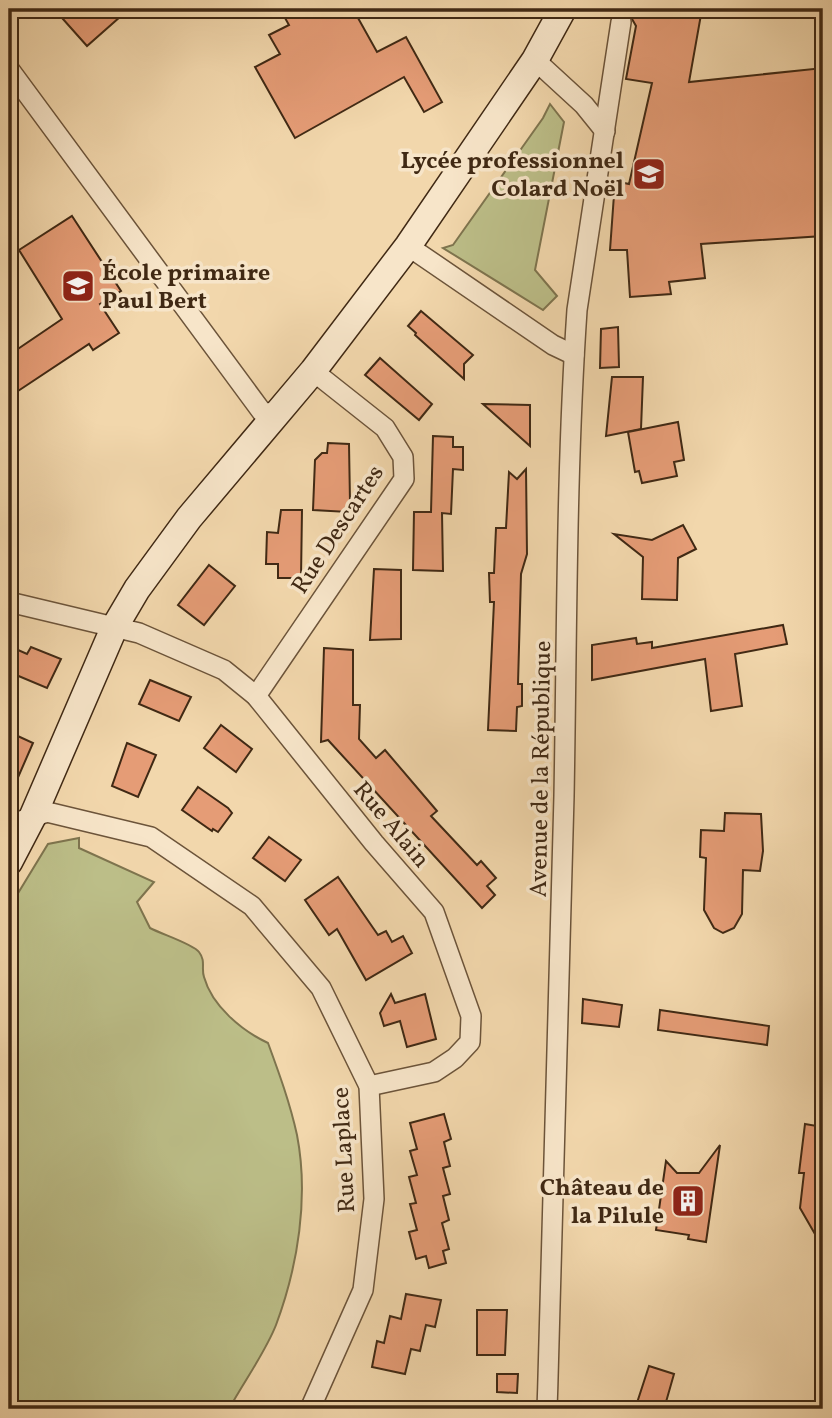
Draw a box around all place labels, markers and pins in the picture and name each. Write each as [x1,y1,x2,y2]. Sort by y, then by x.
place label: Lycée professionnel Colard Noël [400,145,624,207]
school or university icon: Lycée professionnel Colard Noël [630,155,668,193]
place label: École primaire Paul Bert [102,257,270,319]
school or university icon: École primaire Paul Bert [59,267,97,305]
place label: Château de la Pilule [540,1172,664,1234]
building icon: Château de la Pilule [669,1182,707,1220]

